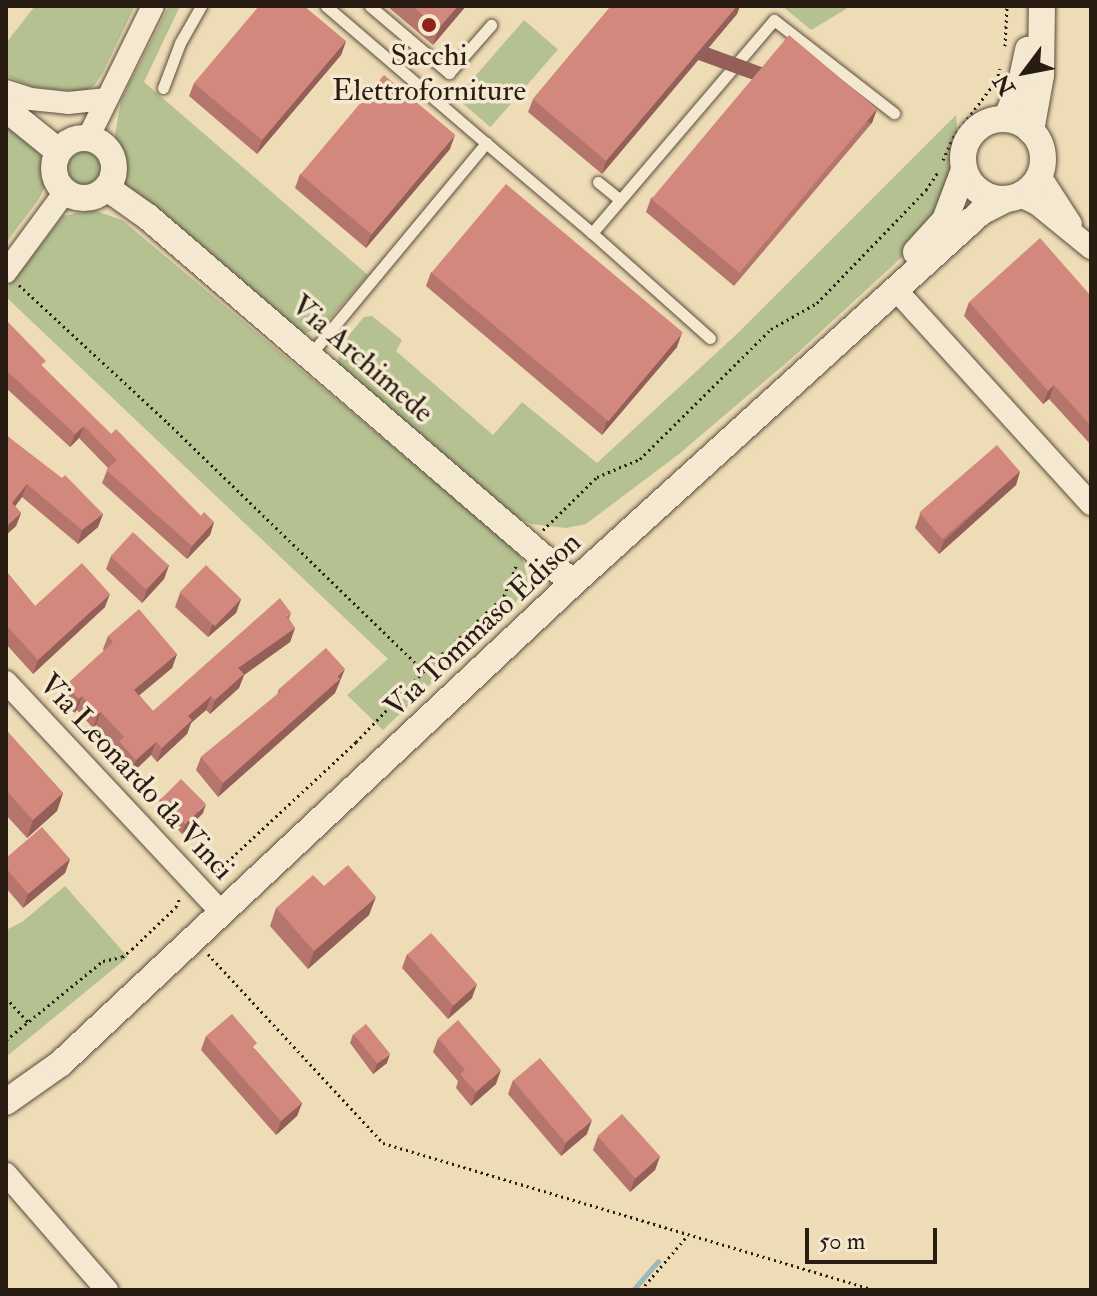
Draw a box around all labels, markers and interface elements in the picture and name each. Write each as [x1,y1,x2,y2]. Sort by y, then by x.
marker: Sacchi Elettroforniture [420,16,438,34]
north arrow [985,32,1065,112]
place label: Sacchi Elettroforniture [332,38,526,108]
text: N [988,69,1022,100]
street label: Via Archimede [284,287,440,431]
street label: Via Tommaso Edison [377,525,589,725]
street label: Via Leonardo da Vinci [31,666,241,888]
scale bar [809,1212,941,1262]
text: 50 m [819,1226,865,1257]

